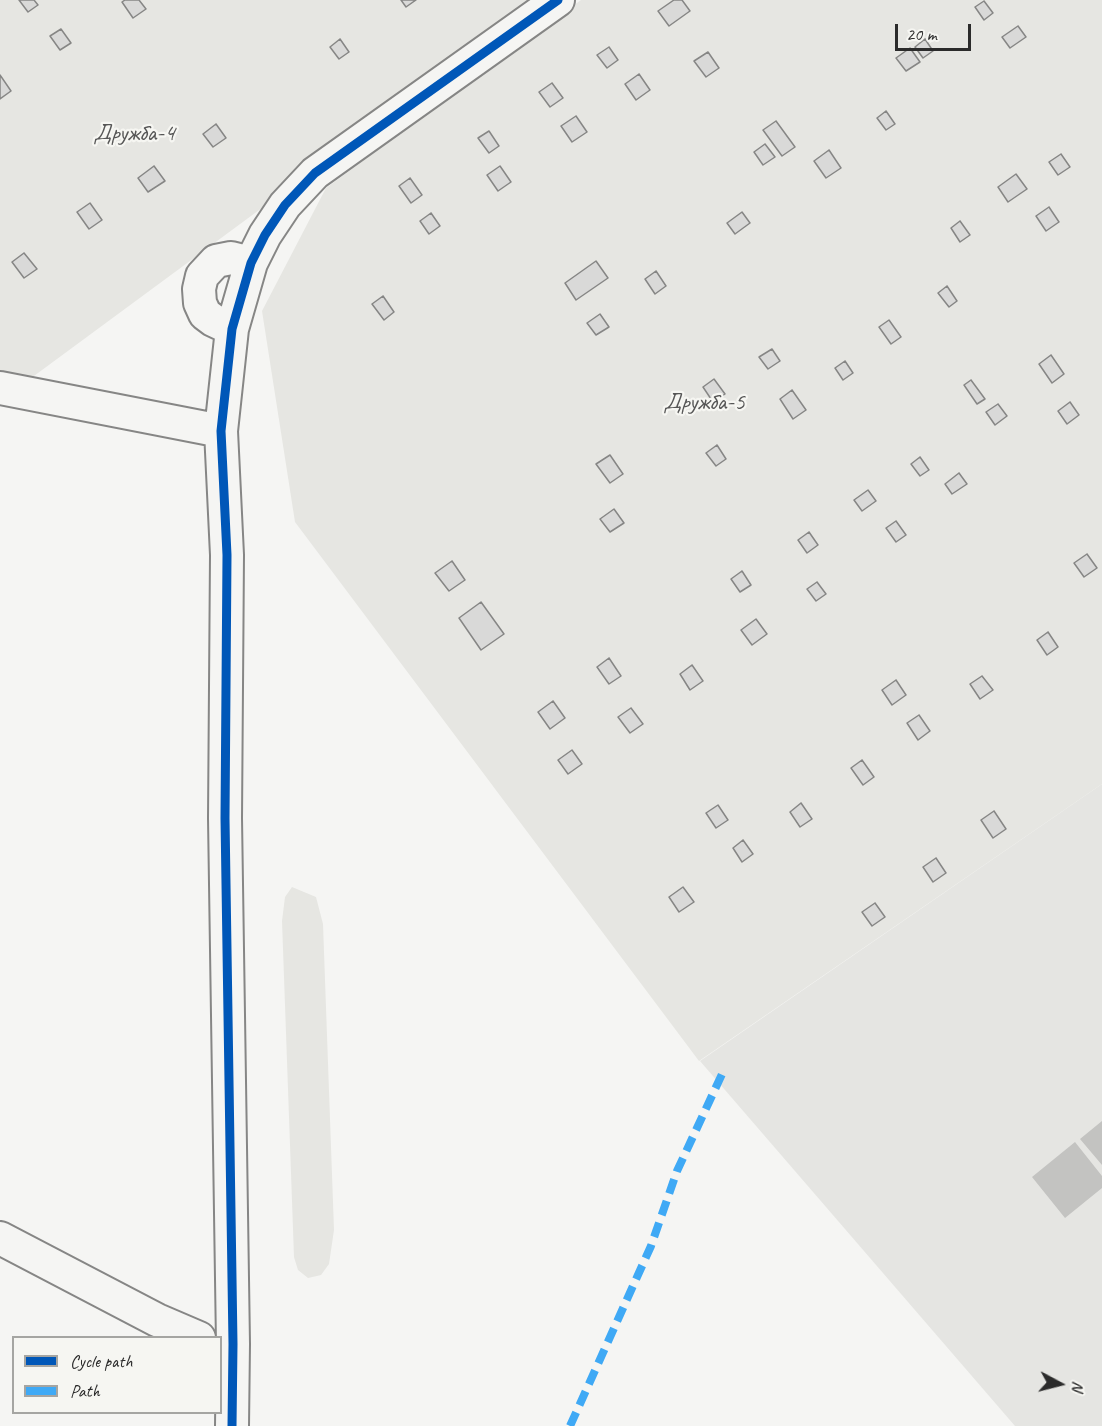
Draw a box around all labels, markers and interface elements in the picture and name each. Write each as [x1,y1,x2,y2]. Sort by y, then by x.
scale bar [898,12,974,50]
text: 20 m [906,23,937,45]
park label: Дружба-4 [93,120,175,148]
park label: Дружба-5 [663,389,745,417]
legend [12,1336,222,1414]
text: Cycle path [70,1350,132,1372]
north arrow [1030,1354,1090,1414]
text: Path [70,1380,100,1402]
text: N [1067,1380,1088,1392]

